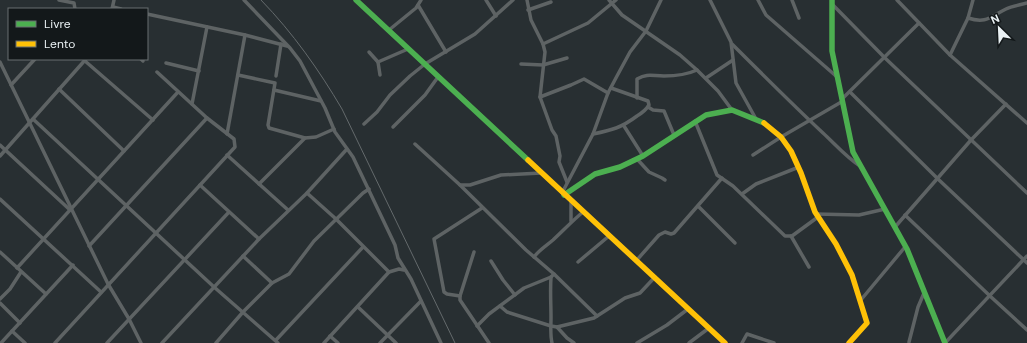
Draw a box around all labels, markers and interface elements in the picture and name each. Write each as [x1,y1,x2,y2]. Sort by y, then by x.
legend [8,8,148,60]
north arrow [979,8,1019,48]
text: N [988,11,1001,27]
text: Livre [44,16,71,32]
text: Lento [44,36,75,52]

